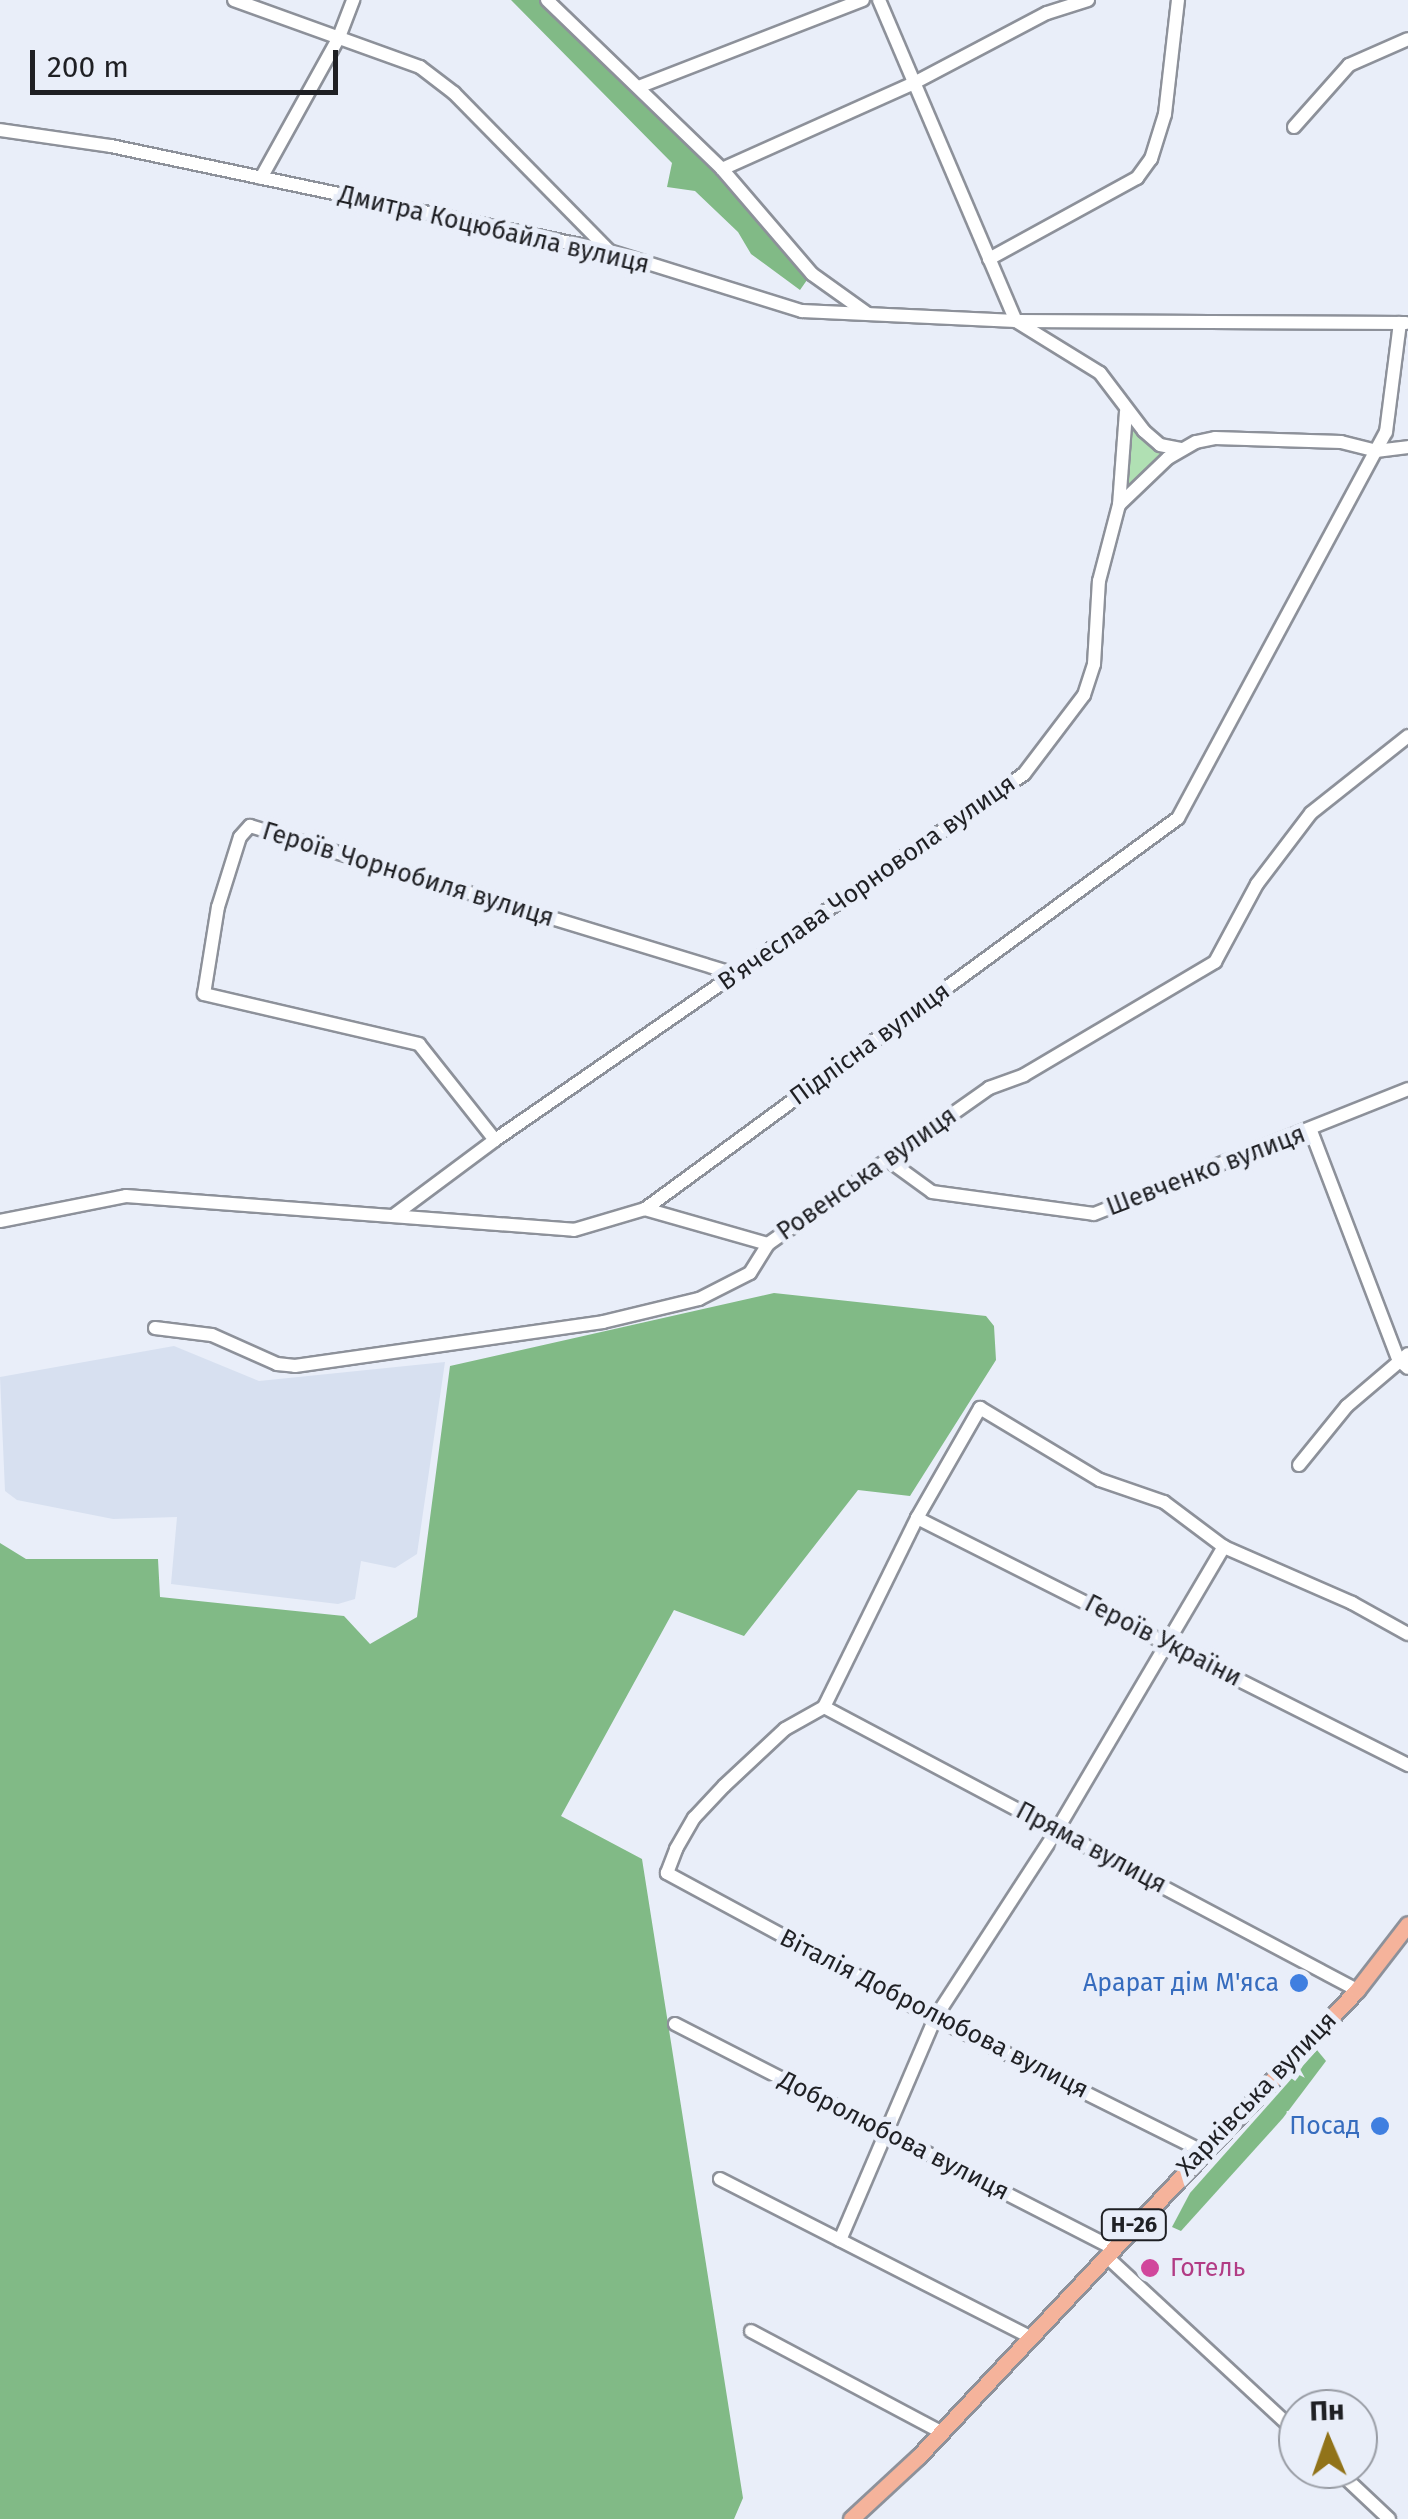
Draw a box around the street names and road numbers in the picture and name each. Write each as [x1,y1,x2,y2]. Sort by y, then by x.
street label: Дмитра Коцюбайла вулиця [336,180,652,280]
street label: В'ячеслава Чорновола вулиця [713,769,1021,997]
street label: Героїв Чорнобиля вулиця [259,816,557,934]
street label: Підлісна вулиця [784,976,956,1112]
street label: Ровенська вулиця [772,1101,962,1247]
street label: Шевченко вулиця [1102,1119,1310,1223]
street label: Героїв України [1080,1589,1246,1693]
street label: Пряма вулиця [1011,1796,1171,1900]
street label: Віталія Добролюбова вулиця [775,1923,1093,2105]
street label: Харківська вулиця [1171,2006,1343,2182]
street label: Добролюбова вулиця [774,2065,1014,2207]
road number: Н-26 [1099,2208,1169,2242]

